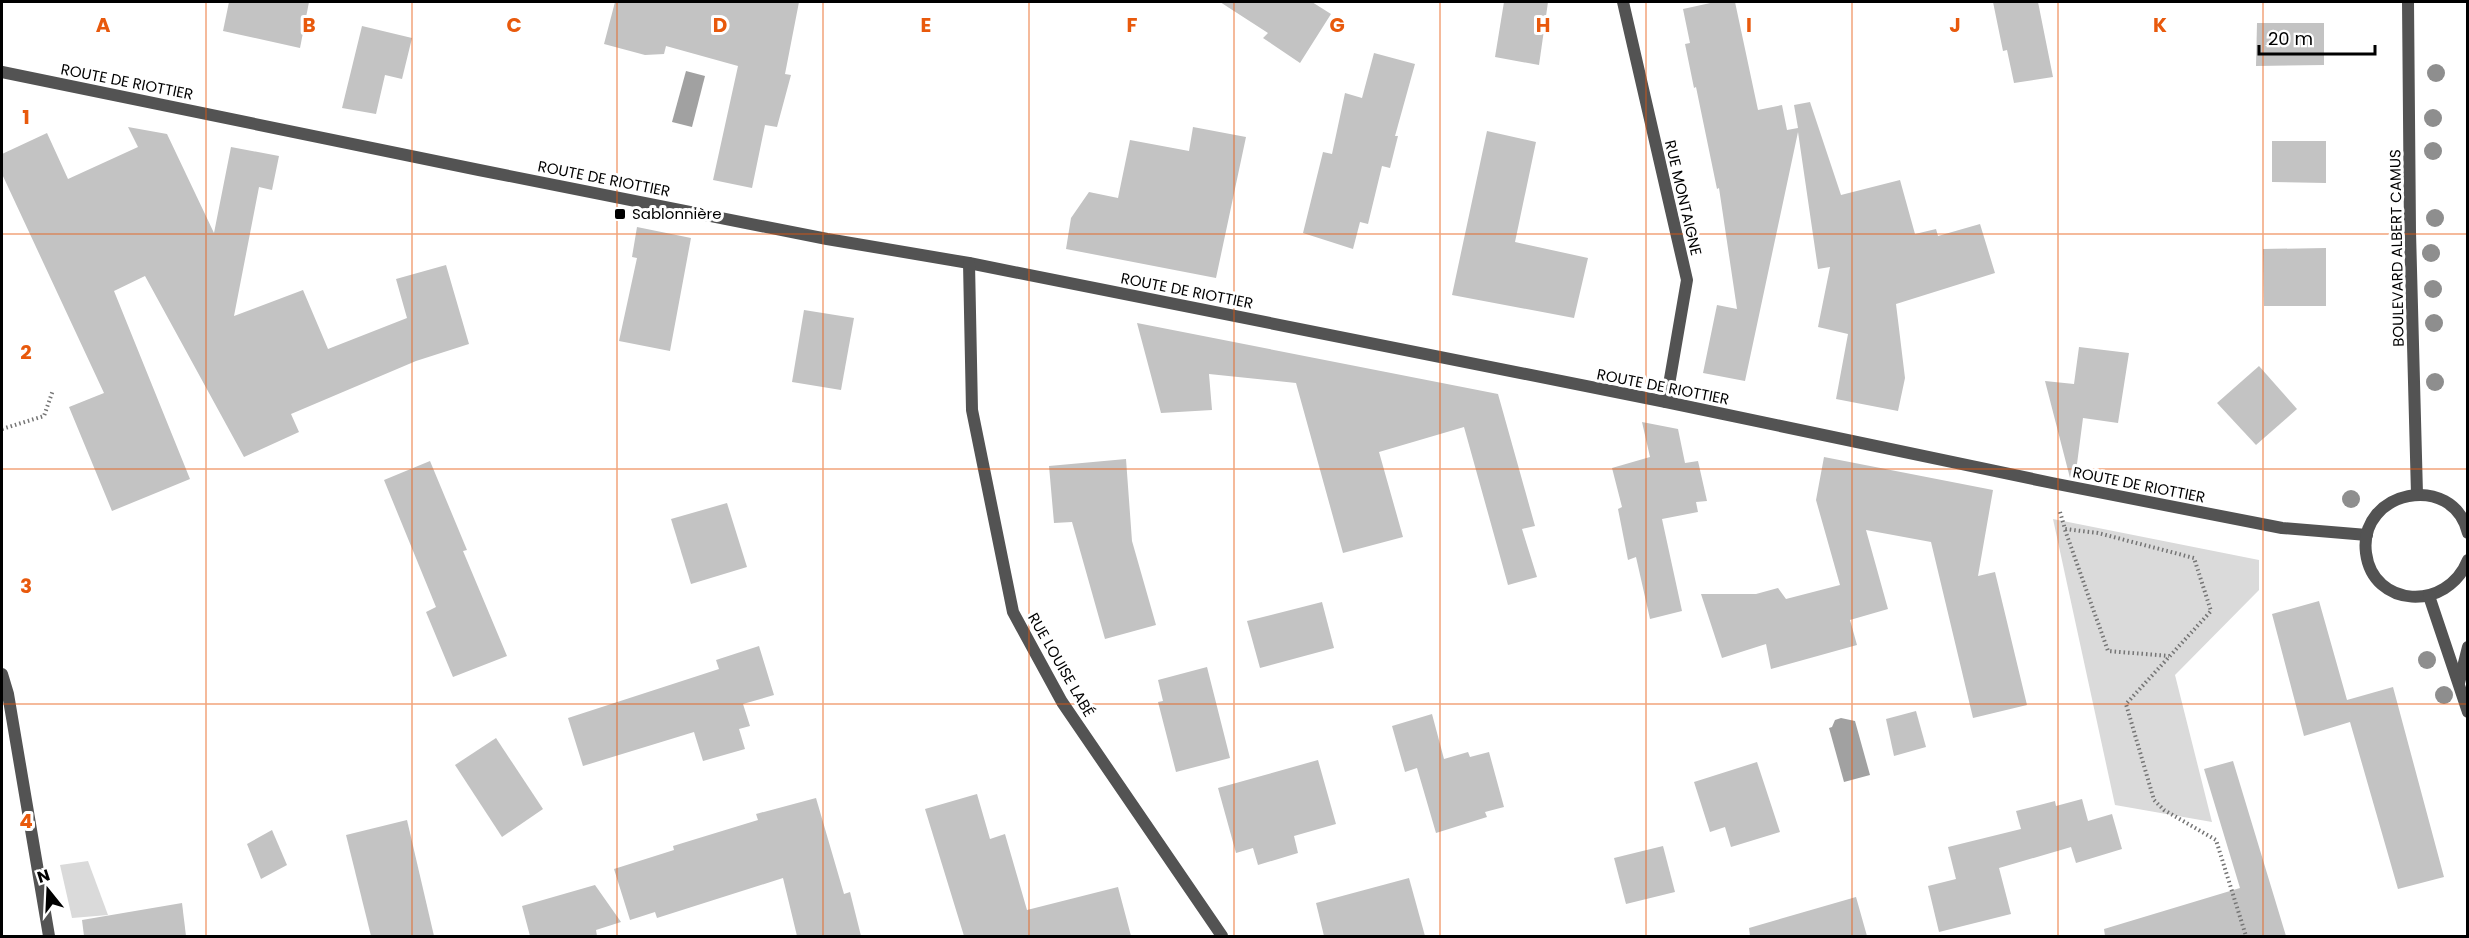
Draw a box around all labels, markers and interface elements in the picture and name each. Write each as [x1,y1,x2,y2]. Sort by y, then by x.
text: A [96,11,111,39]
text: B [302,11,316,39]
text: C [506,11,522,39]
text: D [713,11,727,39]
text: E [921,11,931,39]
text: F [1127,11,1138,39]
text: G [1329,11,1345,39]
text: H [1536,11,1550,39]
text: I [1746,11,1752,39]
text: J [1949,11,1961,39]
text: K [2153,11,2167,39]
scale bar [2259,18,2374,56]
text: 20 m [2268,26,2313,51]
street label: ROUTE DE RIOTTIER [59,58,195,105]
text: 1 [22,103,30,131]
street label: RUE MONTAIGNE [1660,138,1707,258]
street label: BOULEVARD ALBERT CAMUS [2384,149,2409,347]
street label: ROUTE DE RIOTTIER [536,155,672,202]
place label: Sablonnière [632,203,721,224]
marker: Sablonnière [613,207,627,221]
street label: ROUTE DE RIOTTIER [1119,267,1255,314]
text: 2 [20,338,32,366]
street label: ROUTE DE RIOTTIER [1595,363,1731,410]
street label: ROUTE DE RIOTTIER [2071,461,2207,508]
text: 3 [20,572,32,600]
street label: RUE LOUISE LABÉ [1023,609,1100,721]
text: 4 [19,807,33,835]
north arrow [18,860,78,920]
text: N [34,863,53,889]

